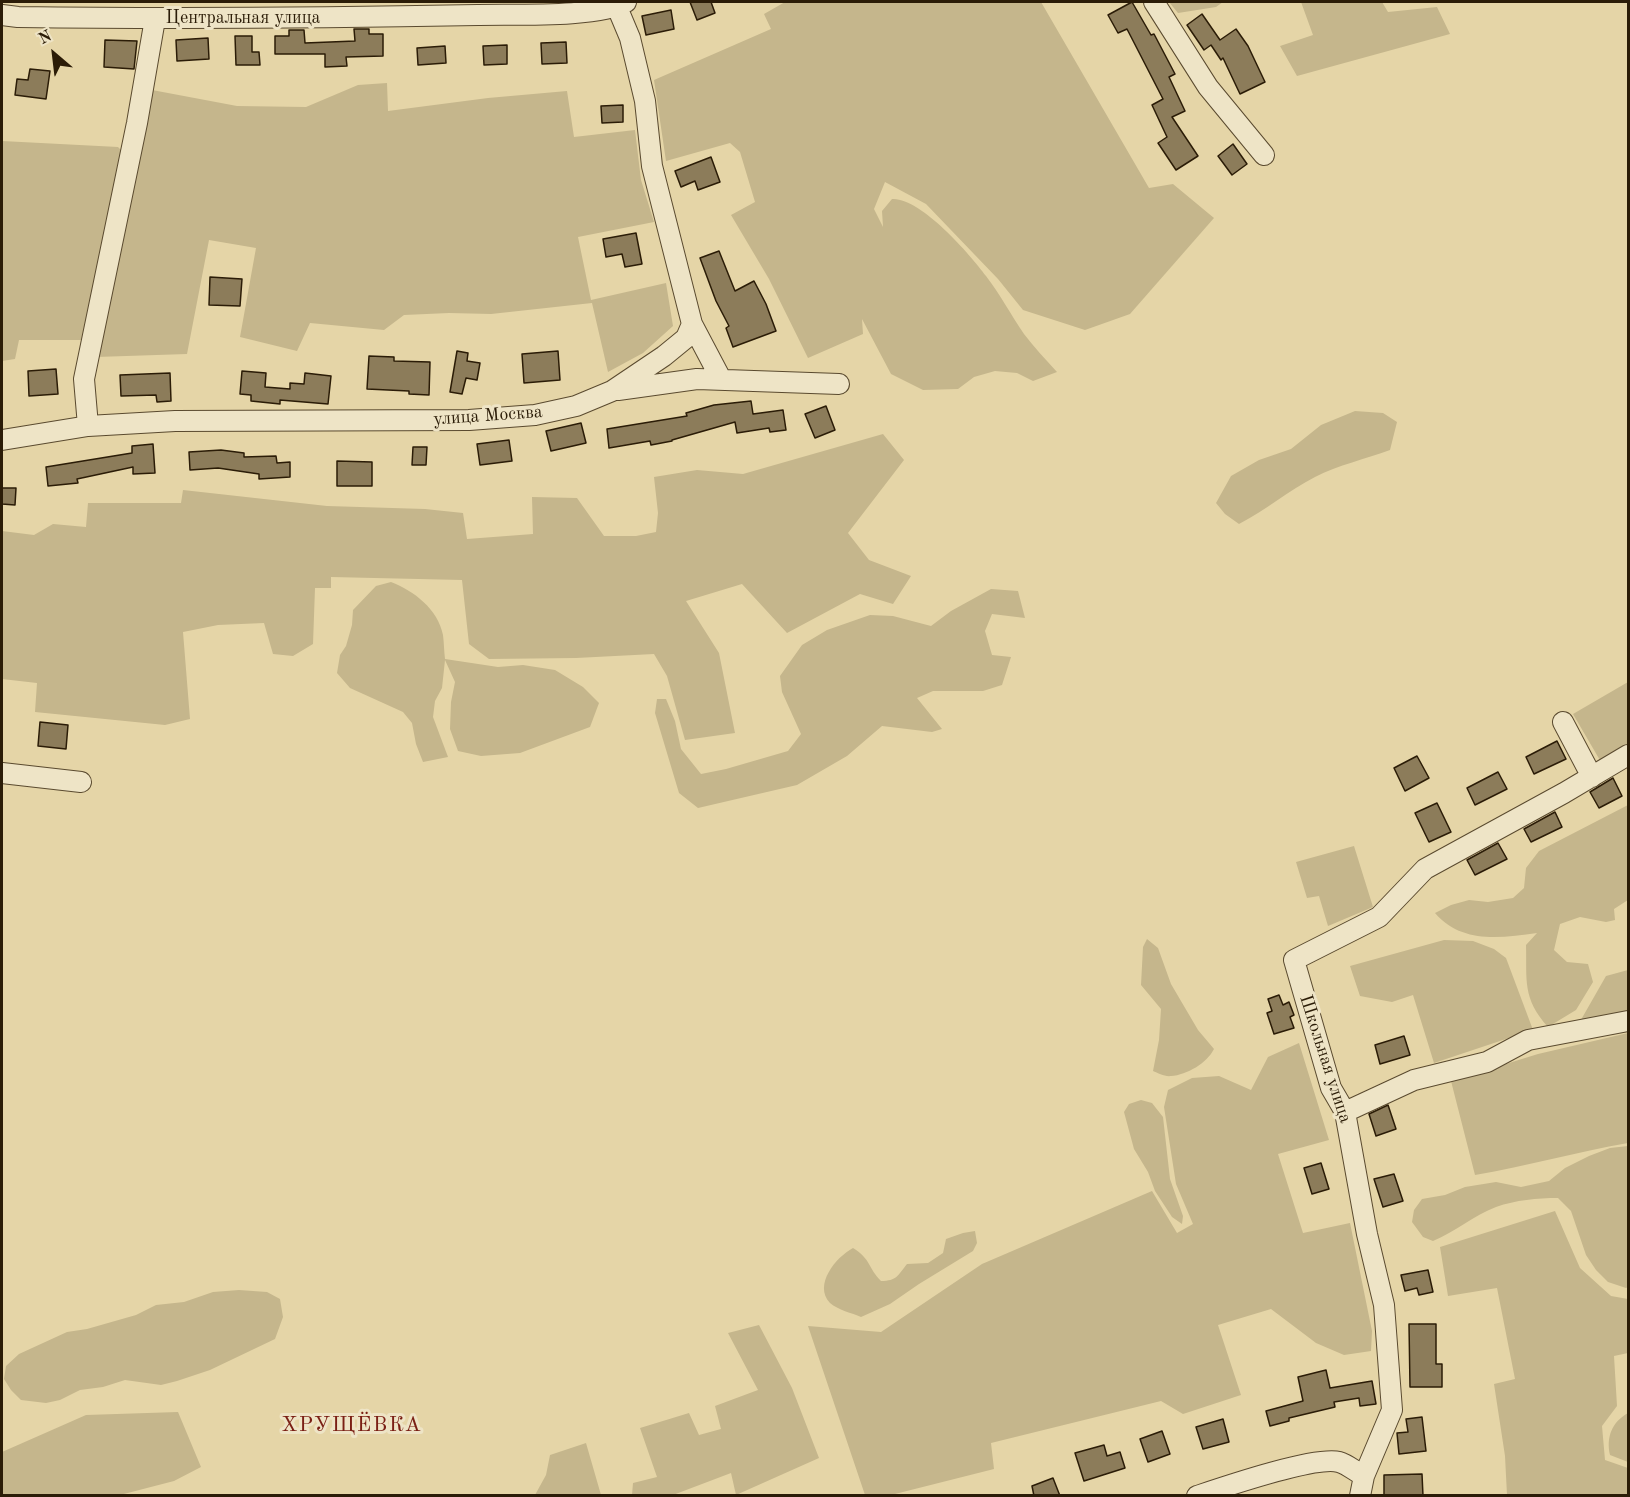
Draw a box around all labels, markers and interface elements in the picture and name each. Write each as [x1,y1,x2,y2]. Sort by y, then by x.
street label: Центральная улица [166,7,320,29]
north arrow [24,24,84,84]
text: N [36,28,55,48]
street label: улица Москва [433,401,543,431]
street label: Школьная улица [1294,992,1356,1126]
district label: ХРУЩЁВКА [282,1412,422,1438]

